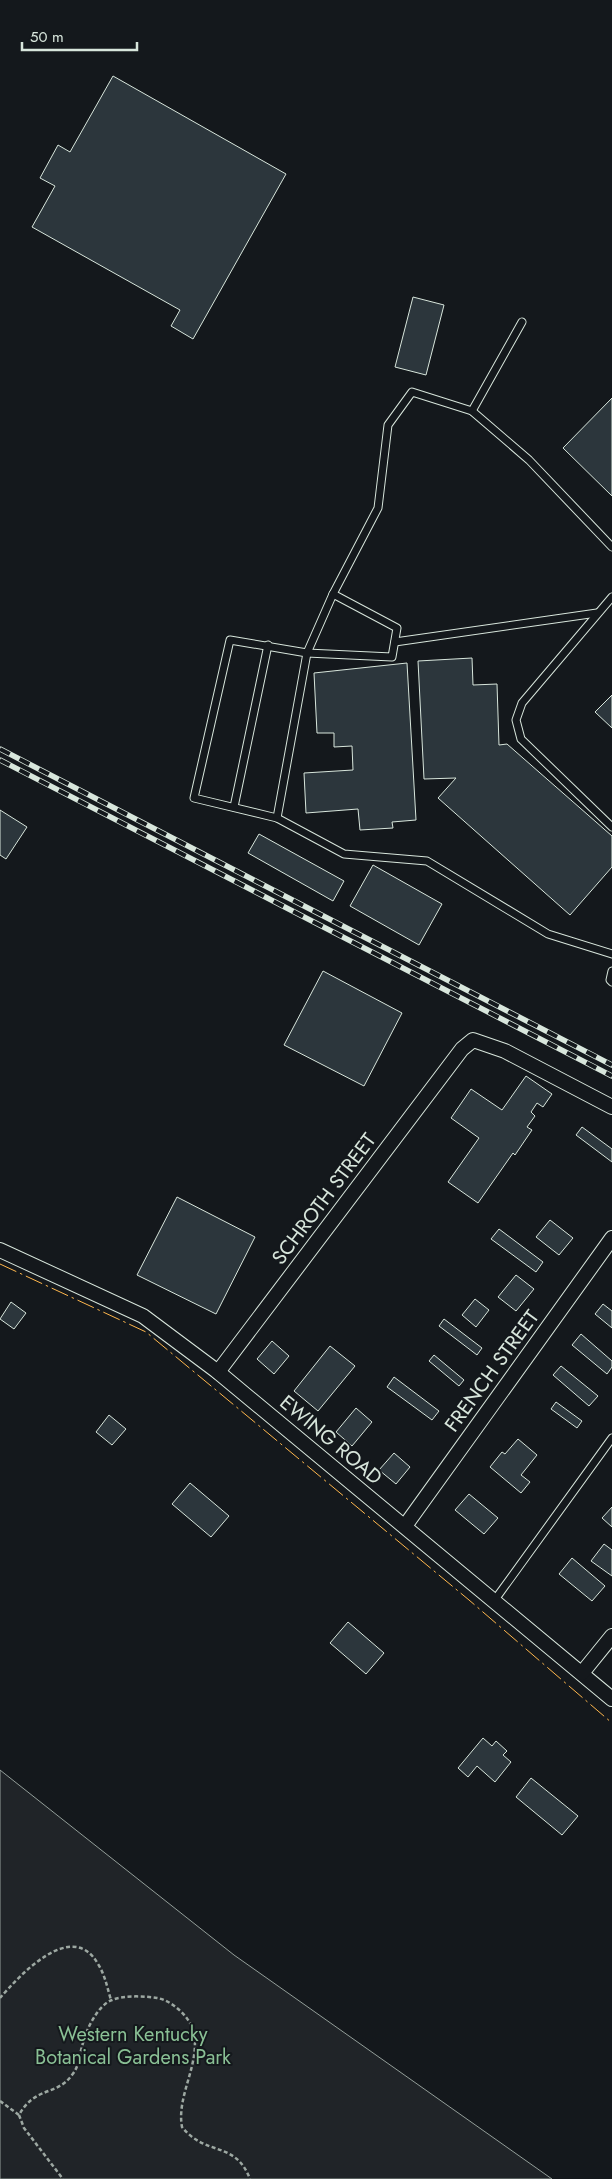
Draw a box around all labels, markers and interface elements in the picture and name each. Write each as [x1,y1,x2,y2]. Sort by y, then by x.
scale bar [22,20,138,52]
text: 50 m [30,26,64,48]
street label: SCHROTH STREET [265,1127,383,1271]
street label: FRENCH STREET [438,1303,547,1438]
street label: EWING ROAD [273,1388,389,1492]
park label: Western Kentucky Botanical Gardens Park [35,2020,231,2072]

